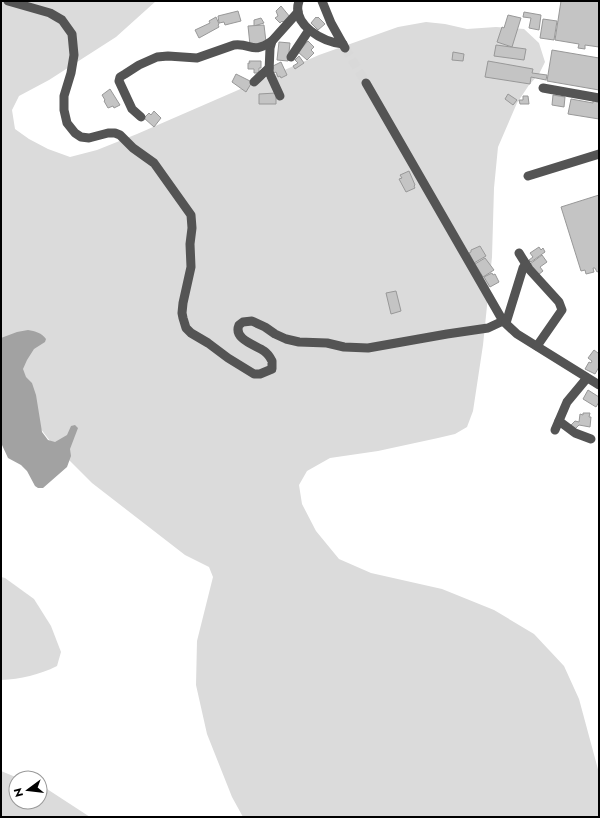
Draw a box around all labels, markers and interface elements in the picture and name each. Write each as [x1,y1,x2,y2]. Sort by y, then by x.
north arrow [8,770,48,810]
text: N [9,786,27,799]

